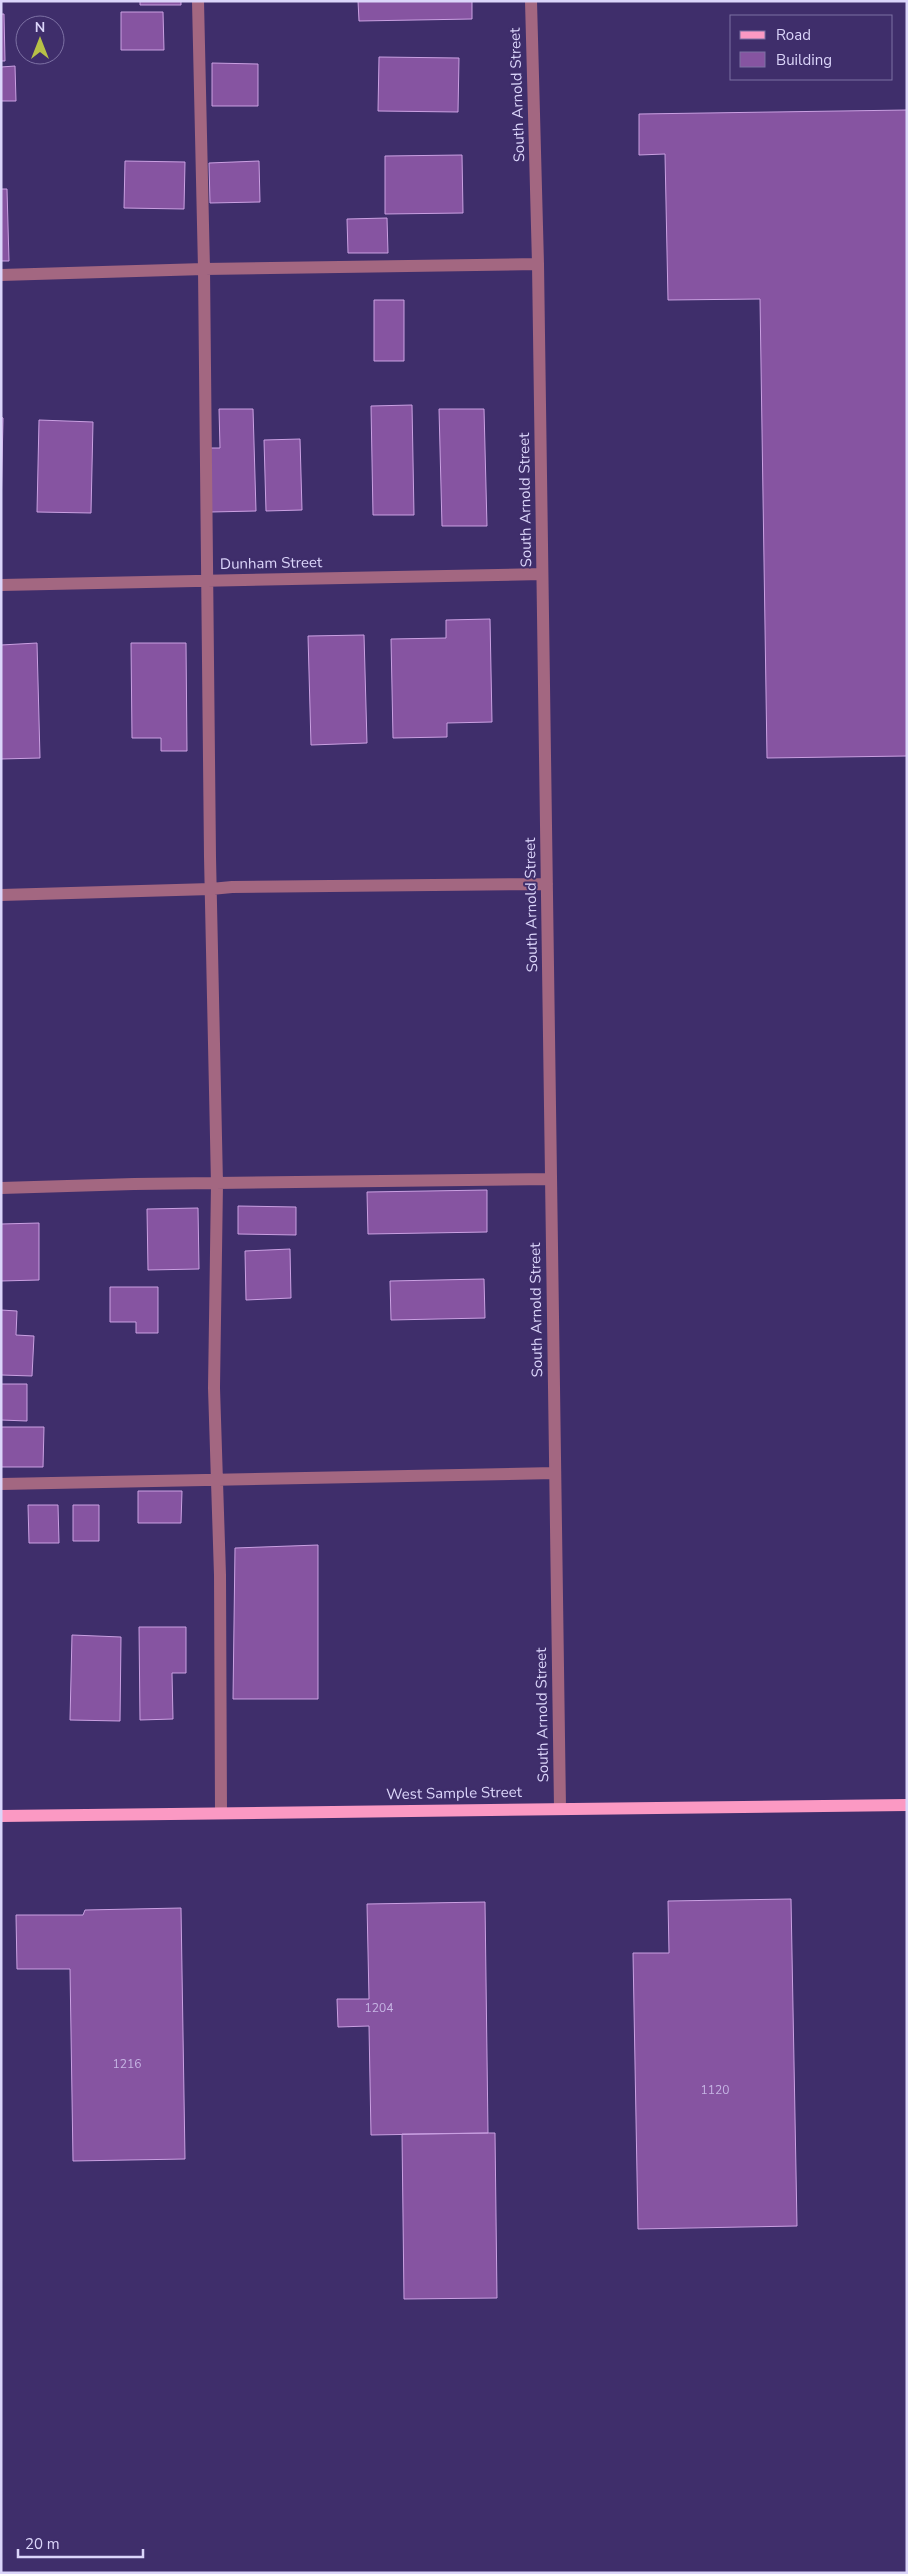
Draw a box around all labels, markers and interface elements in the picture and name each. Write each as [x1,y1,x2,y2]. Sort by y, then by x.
north arrow [15,15,65,65]
legend [730,15,893,80]
text: N [35,18,45,37]
text: Road [776,25,811,45]
street label: South Arnold Street [505,27,529,163]
text: Building [776,50,832,70]
street label: South Arnold Street [514,432,536,568]
street label: Dunham Street [220,552,323,574]
street label: South Arnold Street [520,837,542,973]
street label: South Arnold Street [525,1242,547,1378]
street label: South Arnold Street [531,1647,553,1783]
street label: West Sample Street [386,1782,523,1804]
house number: 1204 [365,2000,393,2016]
house number: 1216 [113,2056,141,2072]
house number: 1120 [701,2082,729,2098]
scale bar [18,2526,142,2558]
text: 20 m [25,2534,60,2554]

